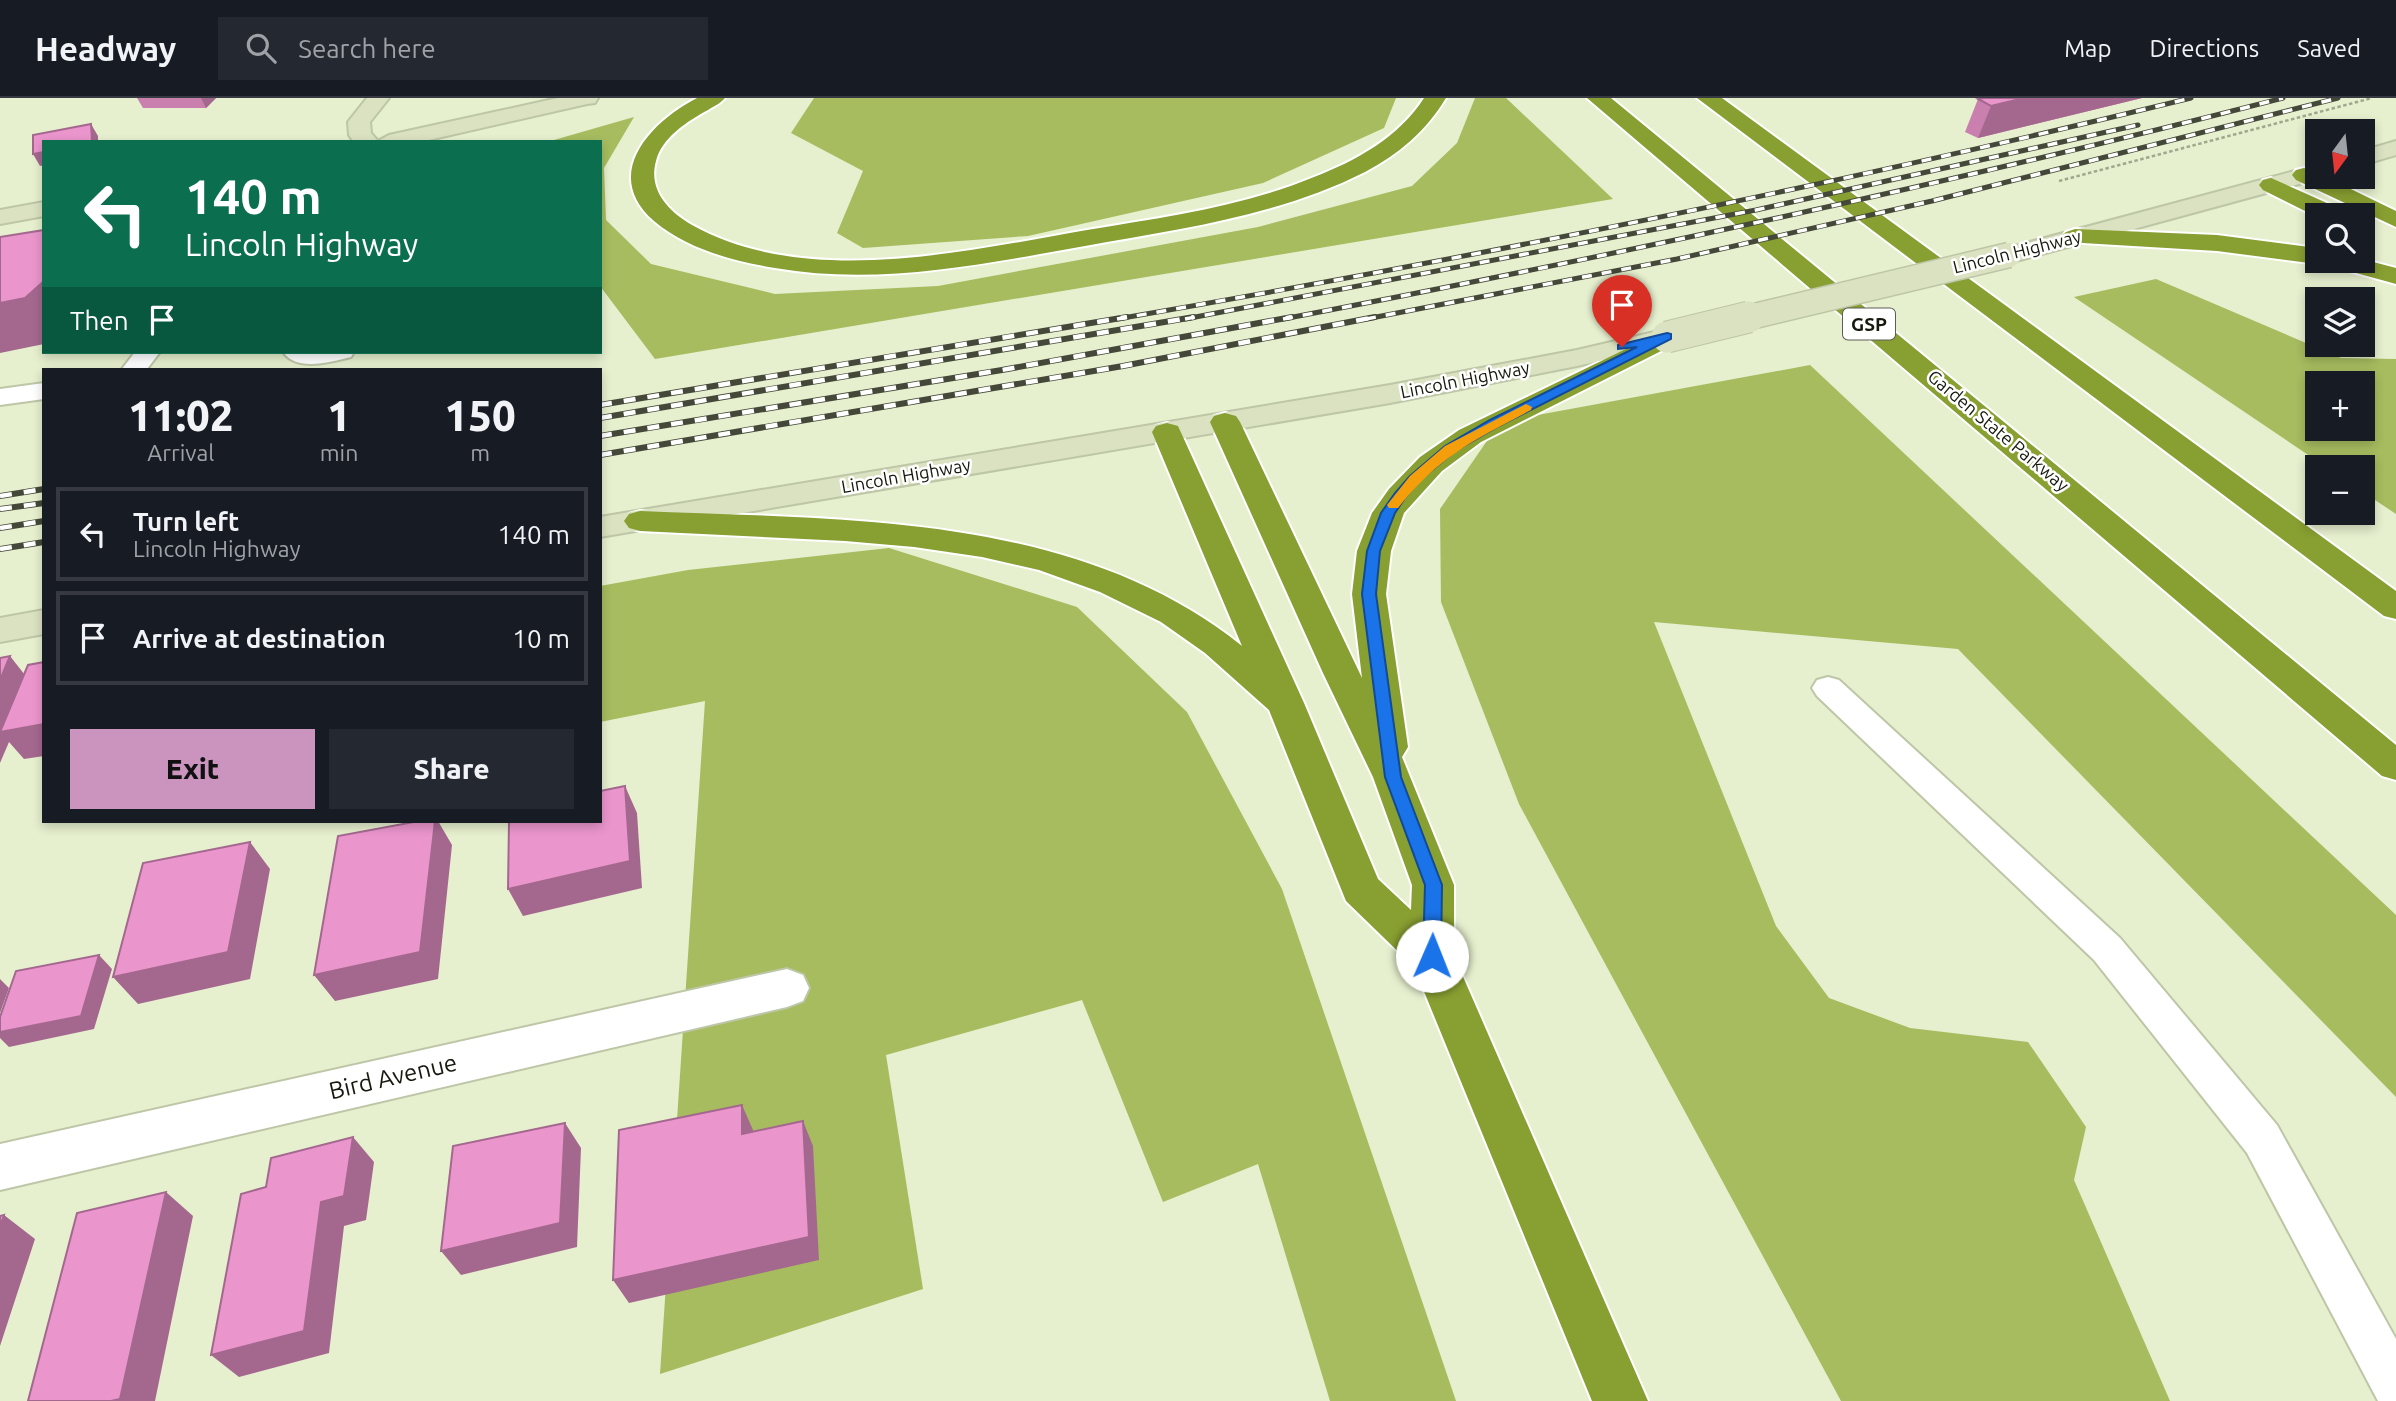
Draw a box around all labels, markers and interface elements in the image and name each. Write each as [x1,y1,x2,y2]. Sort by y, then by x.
search box [218,17,708,80]
icon: search [242,29,280,67]
text: Headway [35,30,176,67]
text: Search here [298,34,436,63]
text: Map [2064,35,2111,62]
text: Directions [2149,35,2259,62]
text: Saved [2297,35,2361,62]
north arrow [2305,119,2375,189]
map controls [2305,119,2375,525]
icon: left [70,168,161,259]
text: 140 m [185,168,322,223]
button: search [2305,203,2375,273]
street label: Lincoln Highway [1951,225,2083,277]
text: Lincoln Highway [185,226,418,262]
pin [1592,275,1652,347]
icon: arrive [1603,286,1641,324]
button: layers [2305,287,2375,357]
icon: arrive [143,301,181,339]
text: Then [70,306,129,335]
road number: GSP [1843,308,1895,340]
street label: Lincoln Highway [1399,357,1531,401]
street label: Garden State Parkway [1924,366,2073,495]
button: + [2305,371,2375,441]
text: 11:02 [128,392,233,439]
text: 1 [327,392,351,439]
text: 150 [445,392,516,439]
text: Arrival [147,440,214,465]
text: min [320,440,358,465]
text: m [470,440,490,465]
street label: Lincoln Highway [840,454,972,496]
button: − [2305,455,2375,525]
text: Turn left [133,507,239,536]
icon: left [74,515,112,553]
text: 140 m [498,520,570,549]
text: Lincoln Highway [133,536,301,561]
icon: arrive [74,619,112,657]
text: Arrive at destination [133,624,386,653]
text: 10 m [512,624,570,653]
button: Exit [70,729,315,809]
button: Share [329,729,574,809]
position arrow [1395,919,1469,993]
street label: Bird Avenue [326,1049,460,1104]

